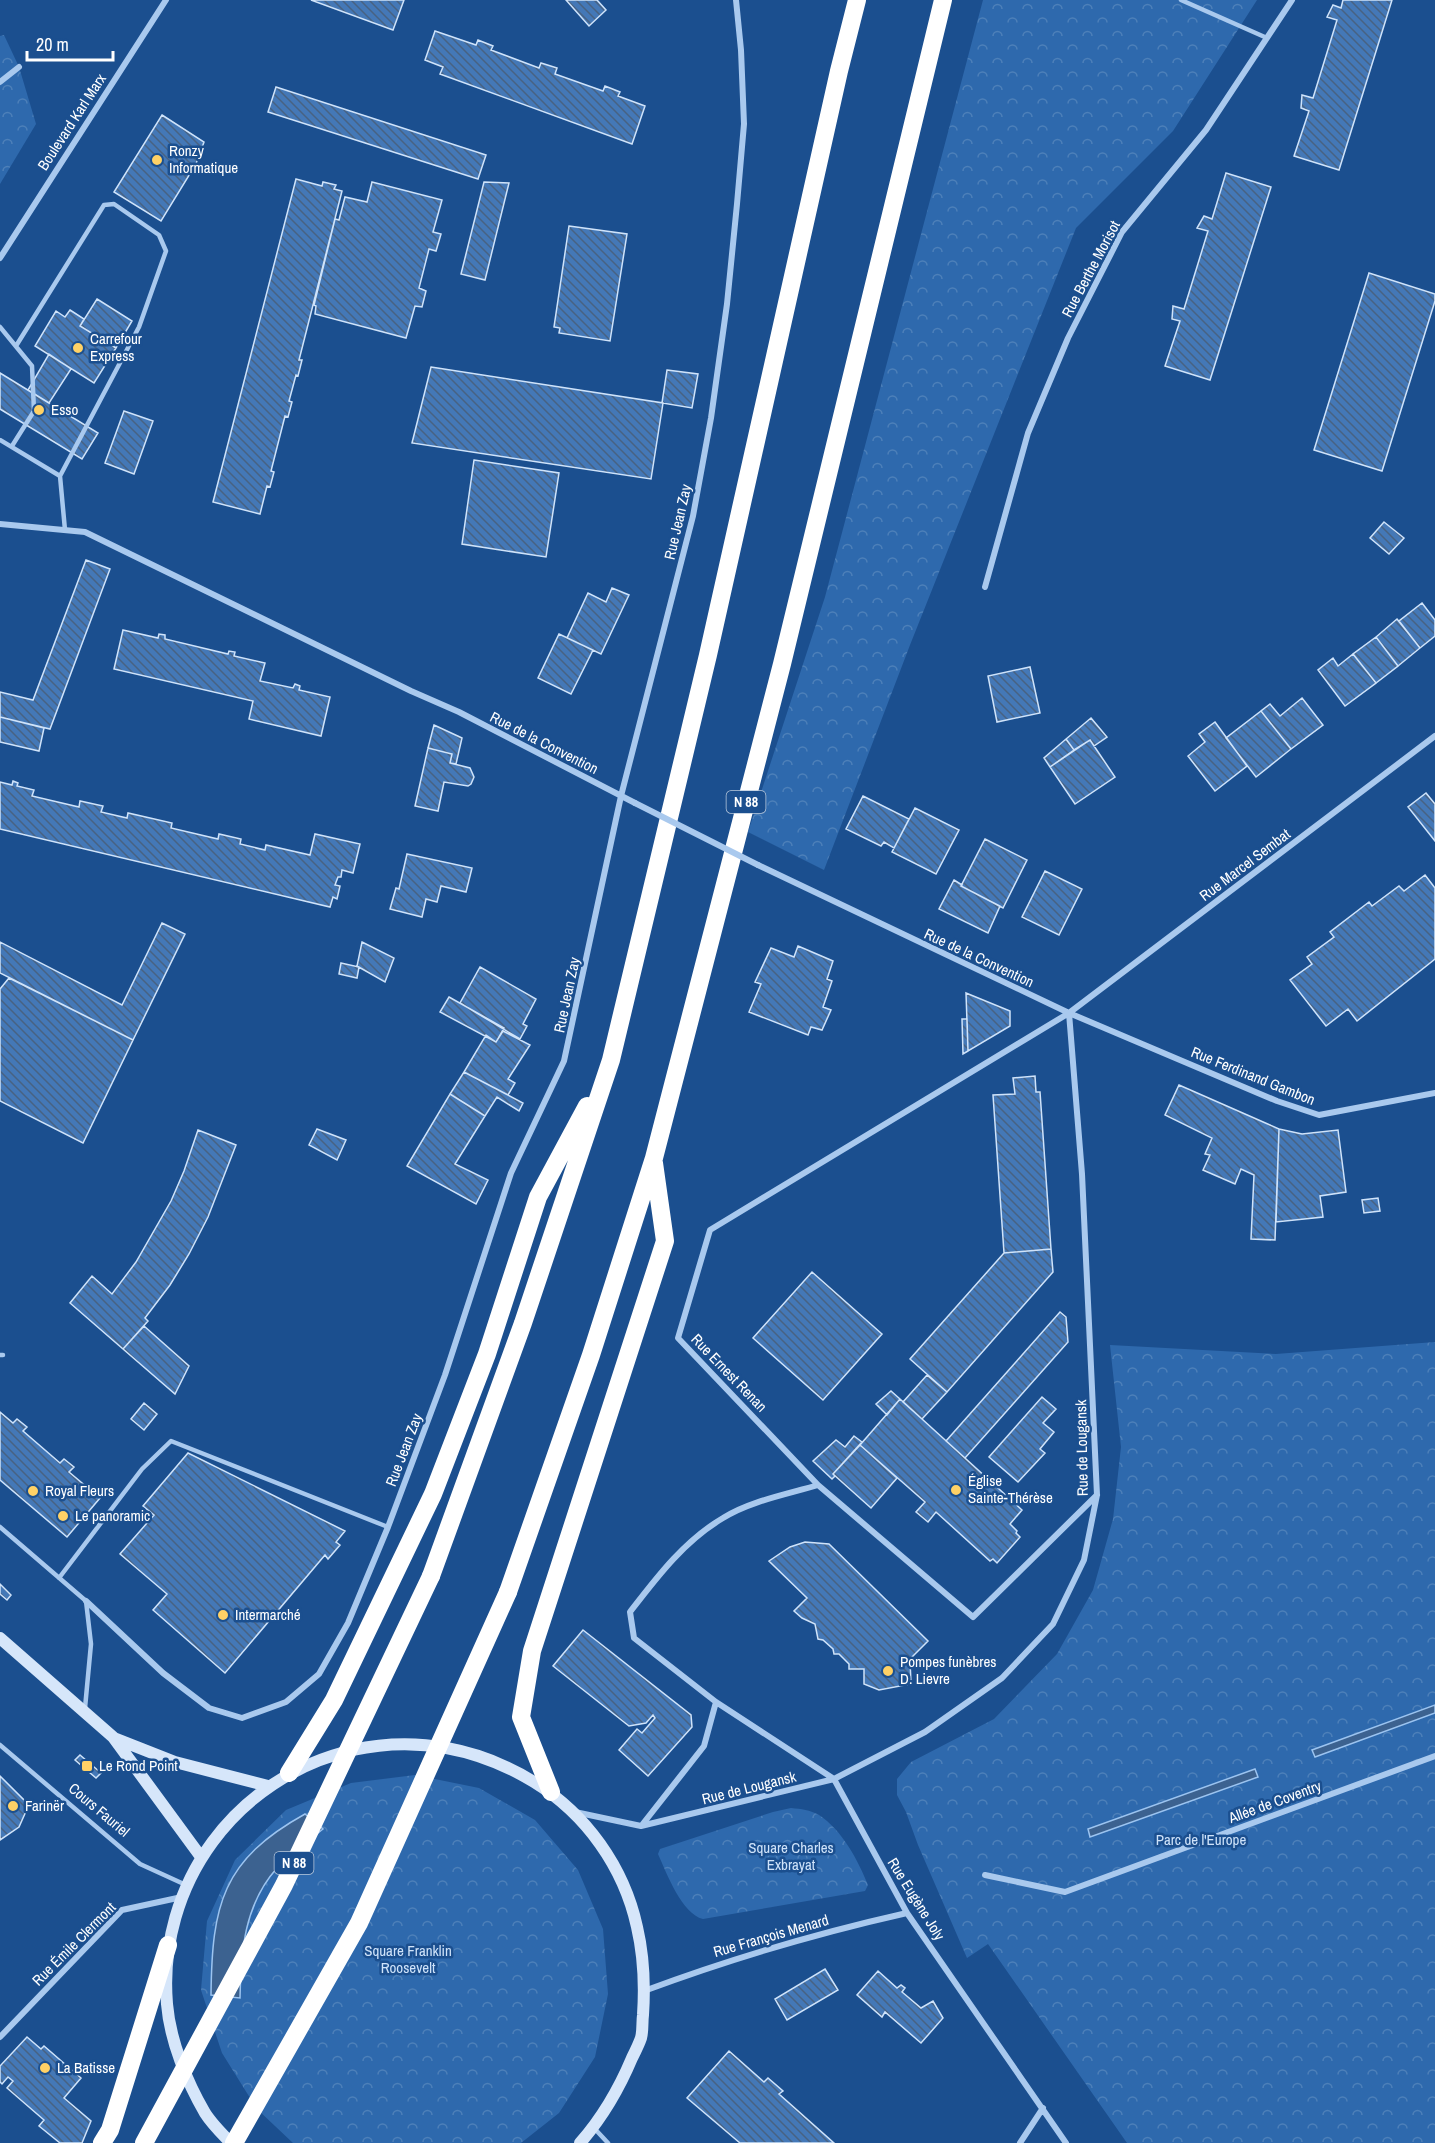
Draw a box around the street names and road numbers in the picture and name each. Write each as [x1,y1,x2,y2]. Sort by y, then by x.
street label: Boulevard Karl Marx [32,69,111,174]
street label: Rue Berthe Morisot [1056,216,1125,321]
street label: Rue Jean Zay [659,481,697,562]
street label: Rue de la Convention [486,706,602,779]
road number: N 88 [726,791,766,813]
street label: Rue Marcel Sembat [1195,823,1295,906]
street label: Rue de la Convention [921,923,1038,992]
street label: Rue Jean Zay [548,954,585,1035]
street label: Rue Ferdinand Gambon [1188,1041,1318,1110]
street label: Rue Ernest Renan [687,1329,772,1416]
street label: Rue de Lougansk [1070,1399,1093,1496]
street label: Rue Jean Zay [380,1410,427,1489]
street label: Rue de Lougansk [700,1765,799,1809]
street label: Allée de Coventry [1225,1775,1325,1828]
street label: Cours Fauriel [64,1778,134,1841]
road number: N 88 [274,1852,314,1874]
street label: Rue Eugène Joly [883,1853,951,1945]
street label: Rue Émile Clermont [27,1897,121,1990]
street label: Rue François Menard [711,1909,831,1962]

